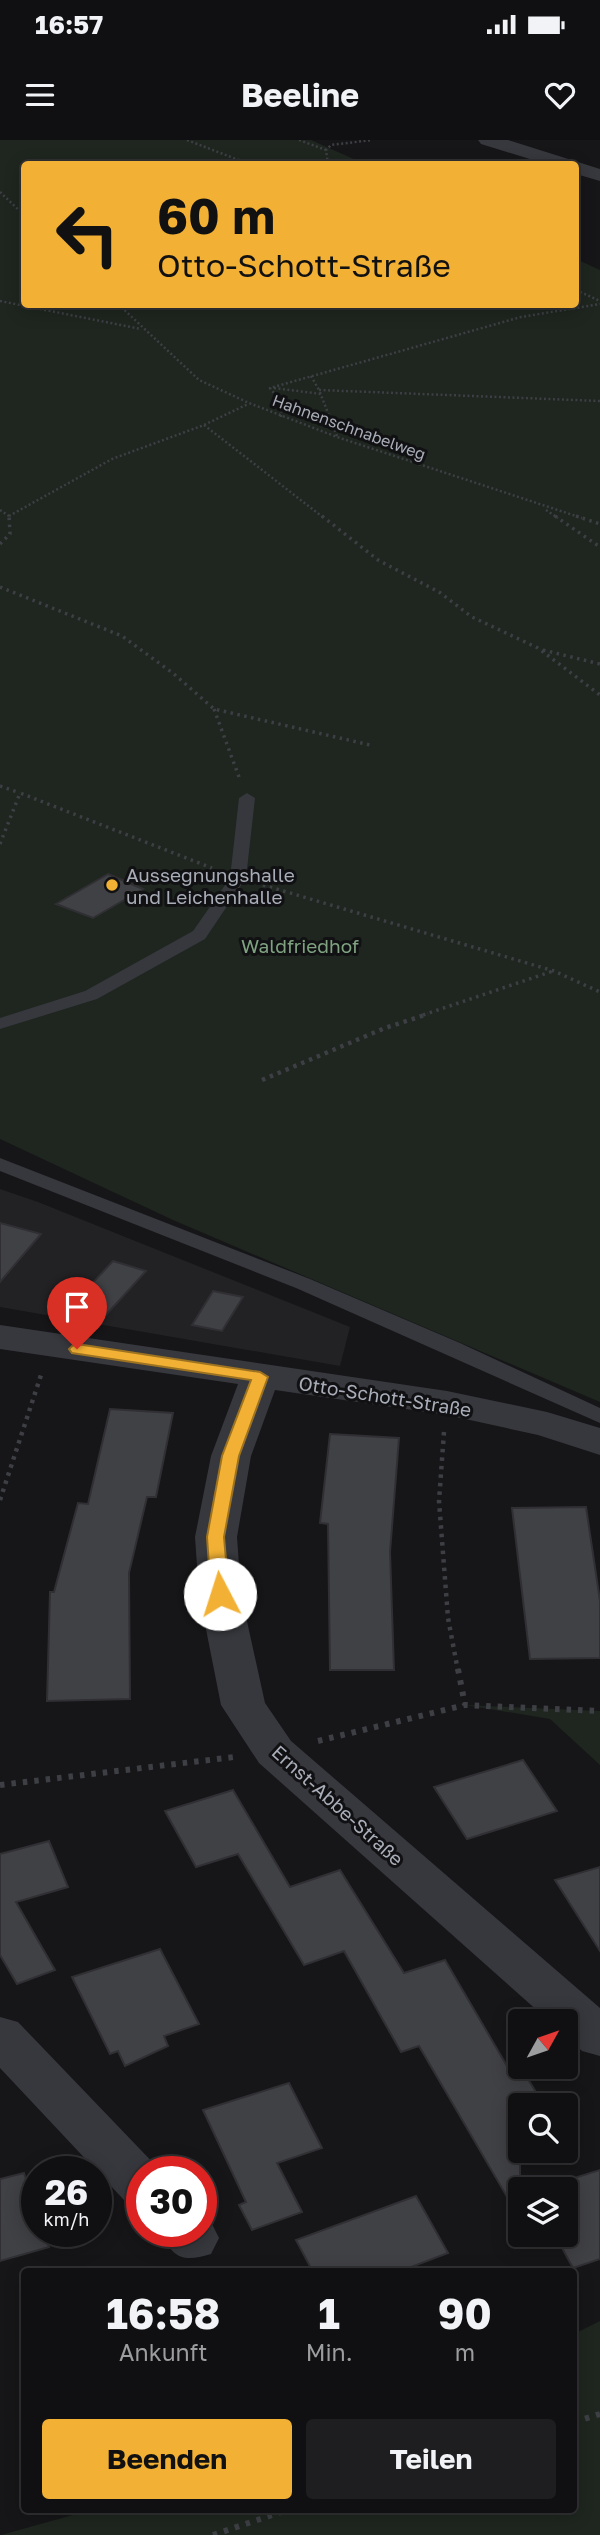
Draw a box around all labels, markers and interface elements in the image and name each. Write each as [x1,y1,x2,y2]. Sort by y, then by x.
text: 16:57 [35,9,103,40]
icon: menu [21,76,59,114]
text: Beeline [241,76,359,114]
icon: heart [541,76,579,114]
text: 60 m [157,186,275,245]
icon: left [42,189,133,280]
text: Otto-Schott-Straße [157,246,451,284]
street label: Hahnenschnabelweg [270,390,428,464]
place label: Aussegnungshalle und Leichenhalle [126,863,295,908]
marker: Aussegnungshalle und Leichenhalle [104,877,120,893]
park label: Waldfriedhof [241,934,359,957]
pin [47,1277,107,1349]
icon: arrive [58,1288,96,1326]
street label: Otto-Schott-Straße [297,1371,473,1421]
position arrow [183,1557,257,1631]
street label: Ernst-Abbe-Straße [268,1740,408,1870]
north arrow [508,2009,578,2079]
map controls [508,2009,578,2247]
button: search [508,2093,578,2163]
speed limit sign: 30 [126,2156,217,2247]
text: 26 [45,2171,88,2213]
button: layers [508,2177,578,2247]
text: km/h [44,2208,89,2230]
text: 16:58 [106,2288,220,2338]
text: 1 [318,2288,340,2338]
text: 90 [438,2288,492,2338]
text: Ankunft [119,2338,208,2366]
text: Min. [306,2338,353,2366]
text: m [455,2338,475,2366]
button: Beenden [42,2419,292,2499]
button: Teilen [306,2419,556,2499]

